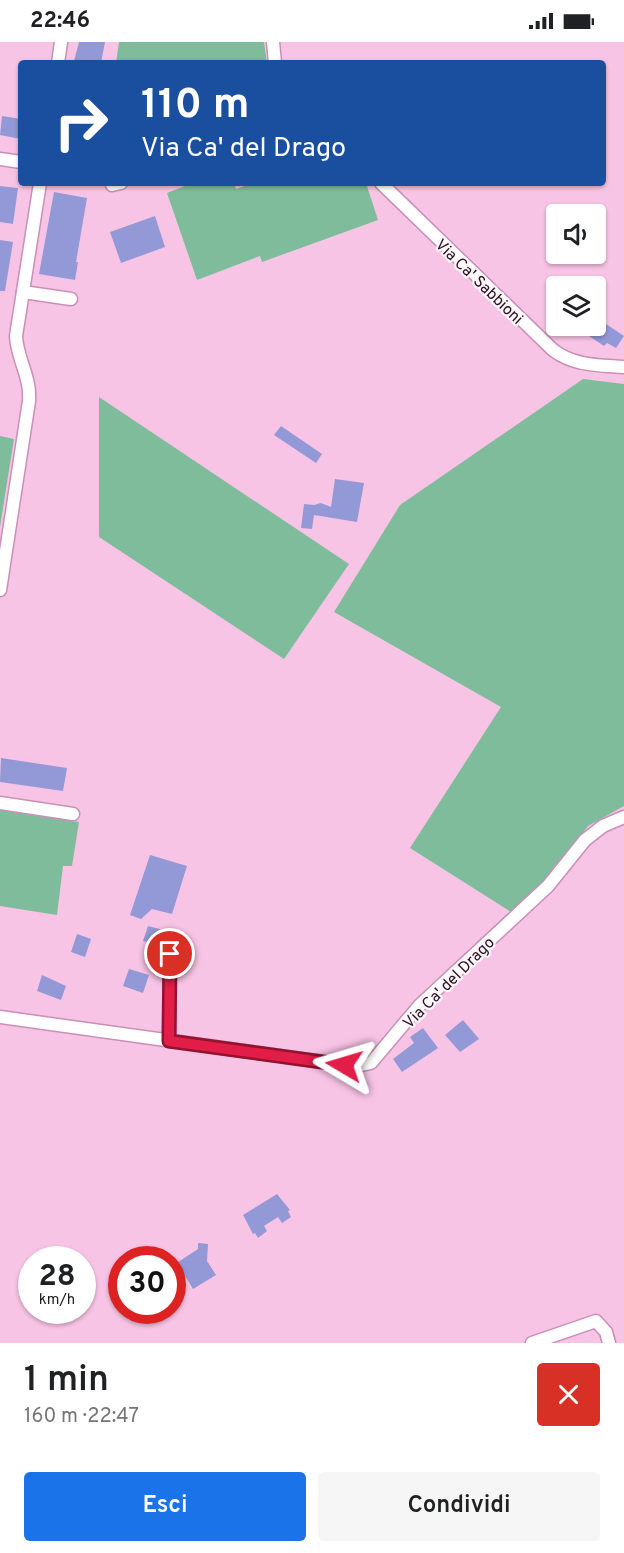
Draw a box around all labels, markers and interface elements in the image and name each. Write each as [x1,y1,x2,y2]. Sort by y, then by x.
text: 22:46 [30,8,90,35]
text: 110 m [141,80,250,133]
icon: right [42,84,120,162]
text: Via Ca' del Drago [141,132,346,166]
map controls [546,204,606,336]
button: sound [546,204,606,264]
street label: Via Ca' Sabbioni [430,235,527,329]
button: layers [546,276,606,336]
pin [144,928,195,979]
street label: Via Ca' del Drago [399,933,500,1033]
icon: arrive [153,937,186,970]
position arrow [312,1033,376,1097]
speed limit sign: 30 [108,1246,186,1324]
text: 28 [38,1259,76,1296]
text: km/h [39,1291,75,1310]
text: 1 min [24,1358,109,1404]
button: close [537,1363,600,1426]
text: 160 m · 22:47 [24,1404,139,1430]
button: Esci [24,1472,306,1541]
button: Condividi [318,1472,600,1541]

